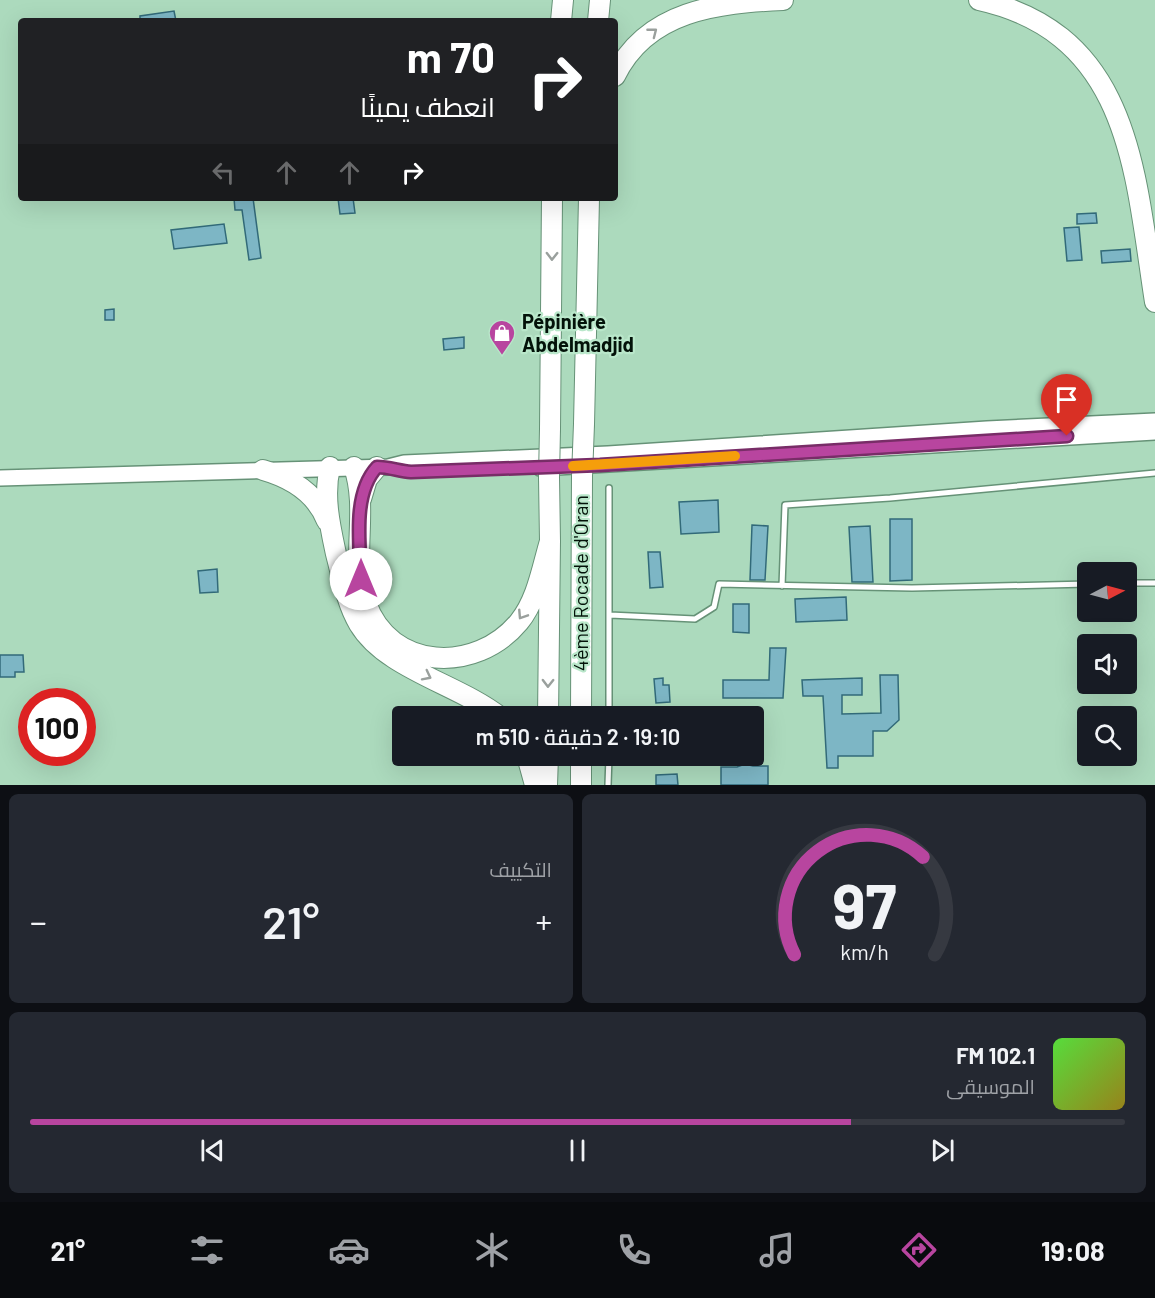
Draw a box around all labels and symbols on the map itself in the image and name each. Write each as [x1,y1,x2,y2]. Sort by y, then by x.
one-way arrow [646,29,657,40]
one-way arrow [546,252,558,261]
place label: Pépinière Abdelmadjid [522,309,634,356]
shop icon: Pépinière Abdelmadjid [487,318,517,356]
pin [1041,374,1092,436]
street label: 4ème Rocade d'Oran [568,495,592,671]
position arrow [329,547,393,611]
north arrow [1077,562,1137,622]
one-way arrow [518,608,529,619]
one-way arrow [421,668,432,680]
one-way arrow [542,678,555,687]
speed limit sign: 100 [18,688,96,766]

